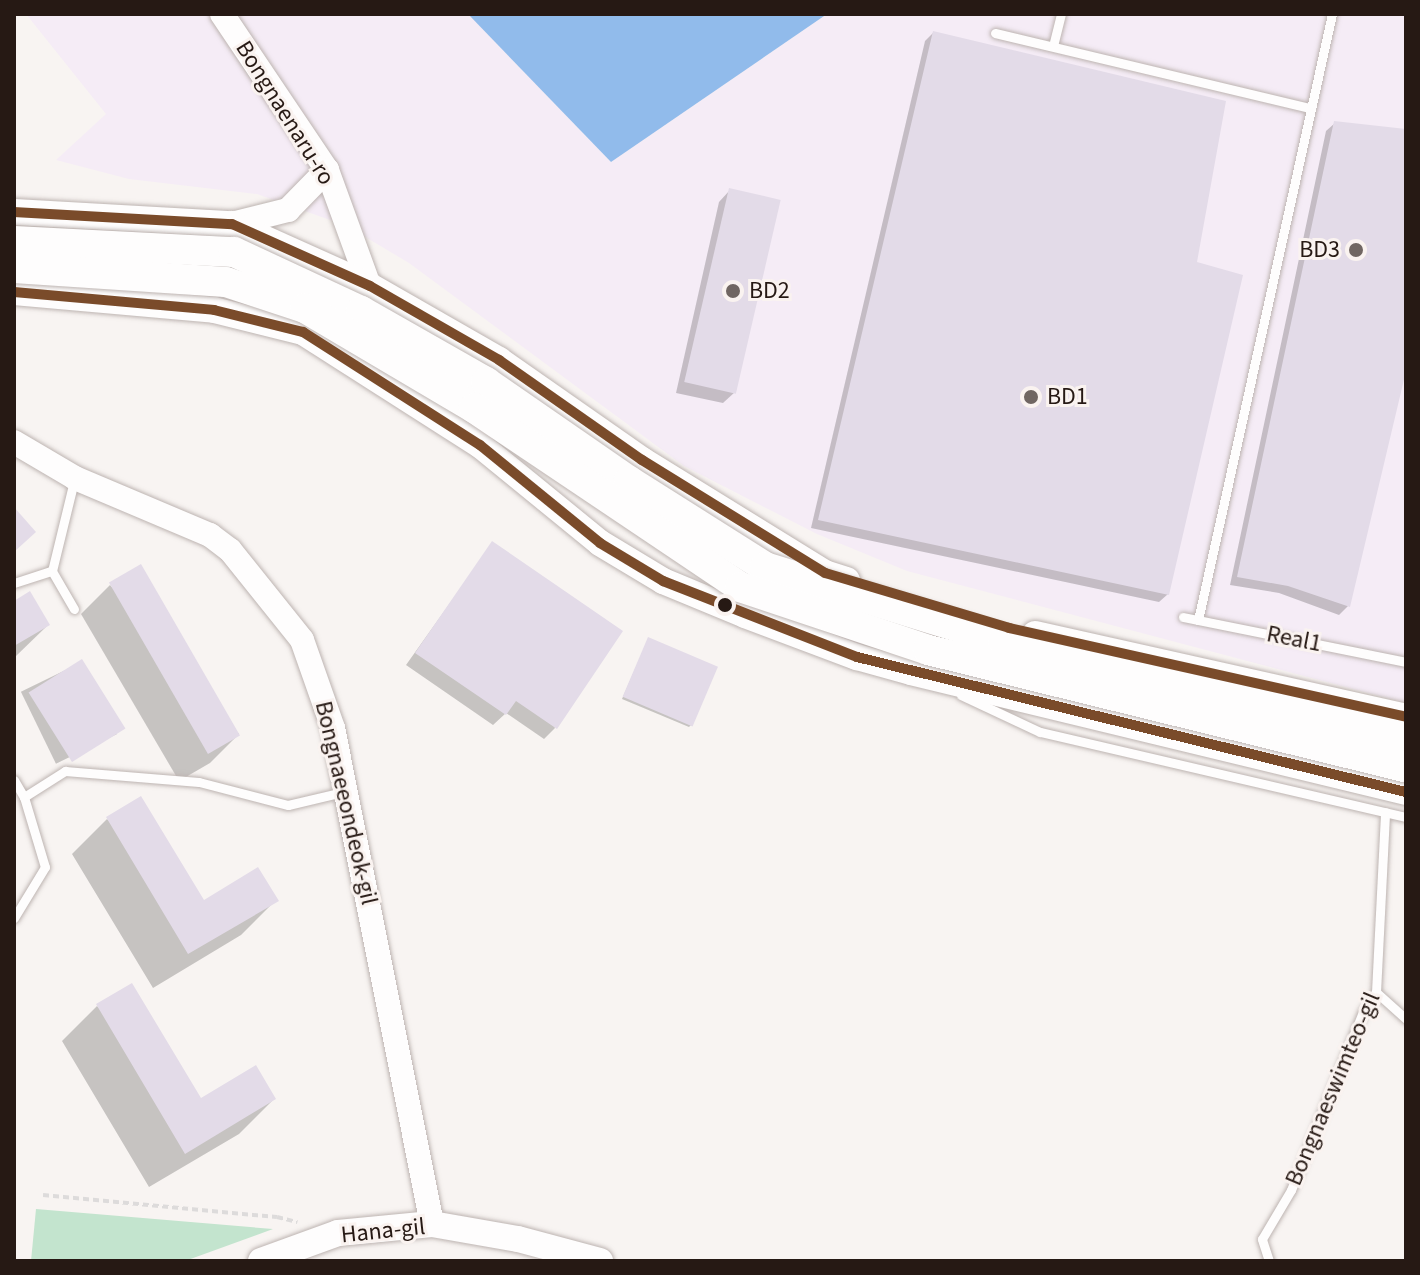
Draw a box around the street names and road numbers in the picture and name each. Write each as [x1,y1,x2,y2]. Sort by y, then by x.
street label: Bongnaenaru-ro [229,36,341,190]
street label: Real1 [1264,620,1324,658]
street label: Bongnaeeondeok-gil [309,698,383,908]
street label: Bongnaeswimteo-gil [1279,988,1387,1190]
street label: Hana-gil [339,1212,427,1250]

